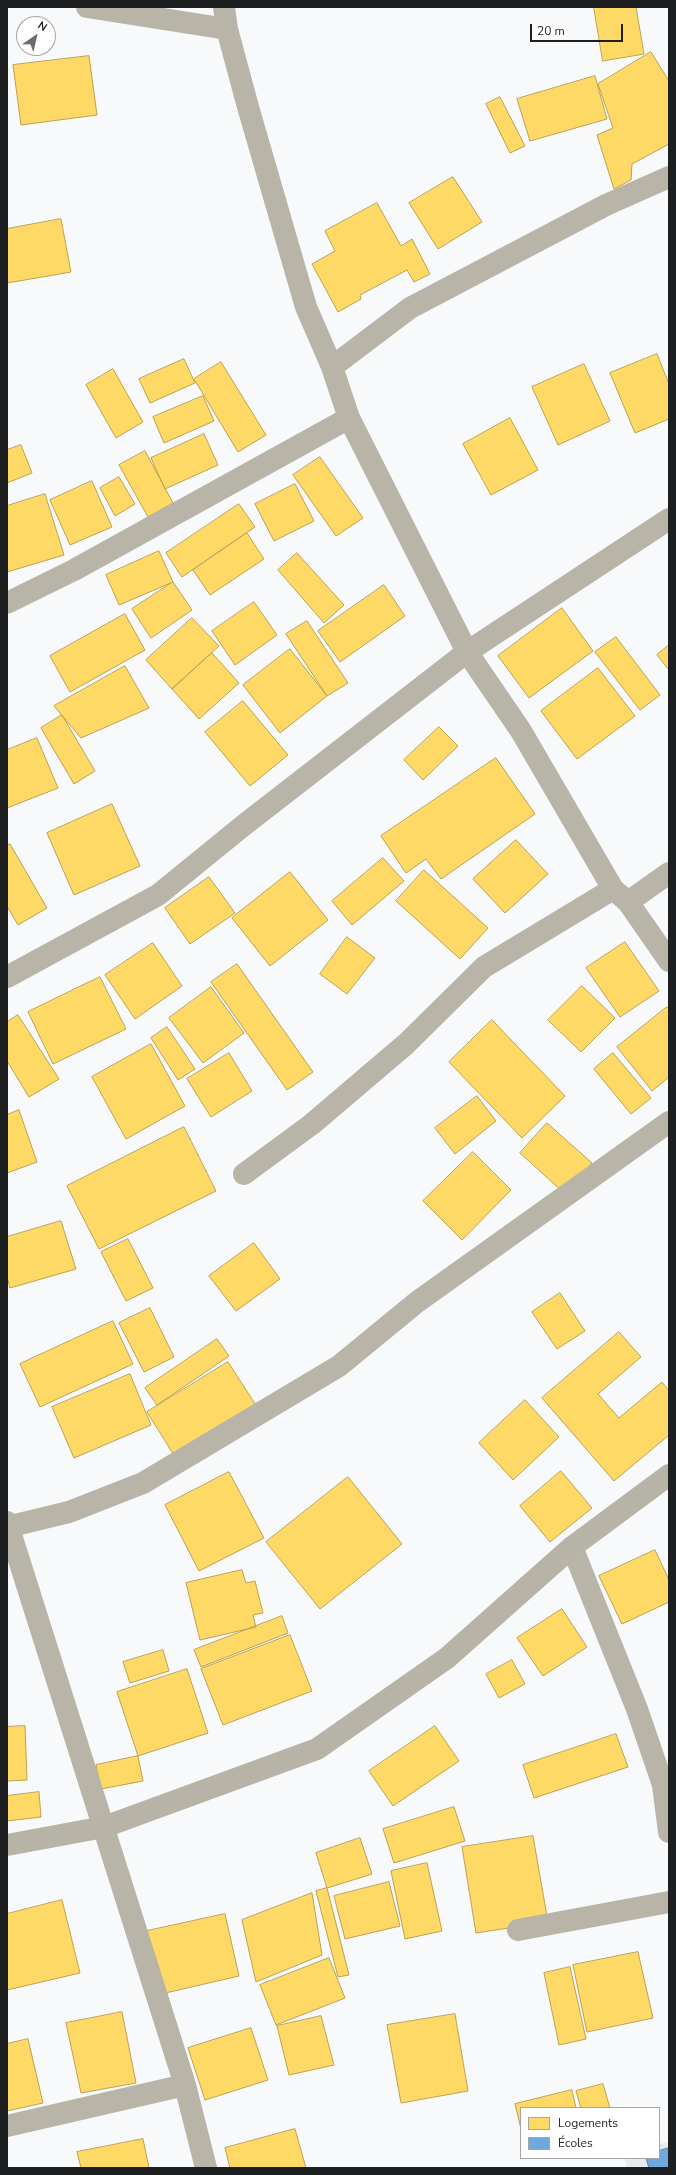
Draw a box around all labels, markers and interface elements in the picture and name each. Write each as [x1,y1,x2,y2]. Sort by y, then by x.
north arrow [16,16,56,56]
scale bar [532,16,625,42]
text: N [35,18,50,35]
text: 20 m [537,23,565,39]
legend [520,2107,660,2159]
text: Logements [558,2115,618,2131]
text: Écoles [558,2135,593,2151]

